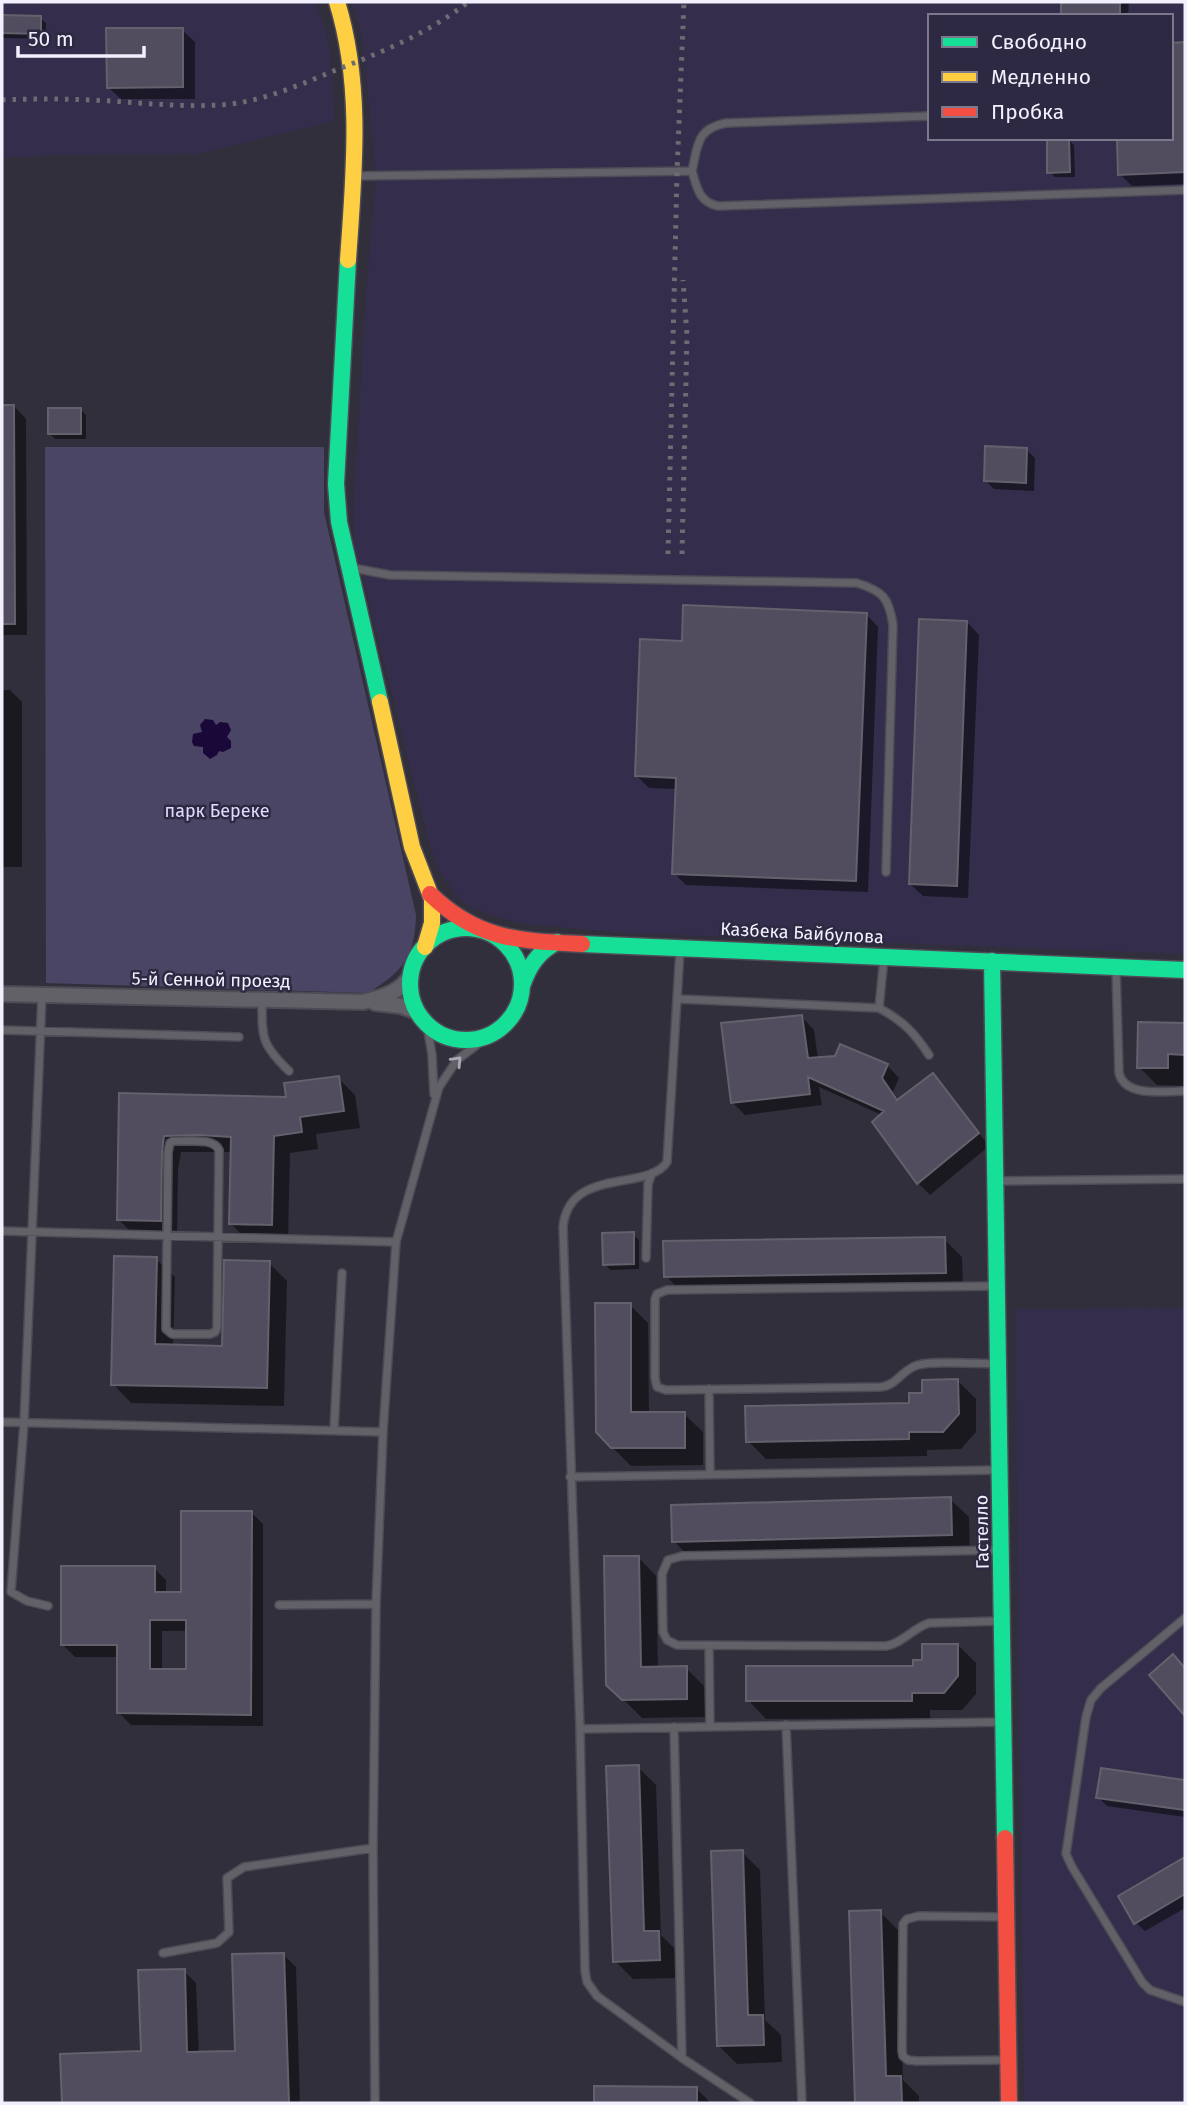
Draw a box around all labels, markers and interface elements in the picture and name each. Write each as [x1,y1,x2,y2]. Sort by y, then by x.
scale bar [18,14,144,58]
legend [928,14,1173,140]
text: 50 m [28,26,74,52]
text: Свободно [991,29,1087,55]
text: Медленно [991,64,1091,90]
text: Пробка [991,99,1064,125]
park label: парк Береке [165,800,269,822]
street label: Казбека Байбулова [720,918,884,948]
street label: 5-й Сенной проезд [131,968,291,992]
one-way arrow [448,1057,461,1070]
street label: Гастелло [970,1495,994,1569]

